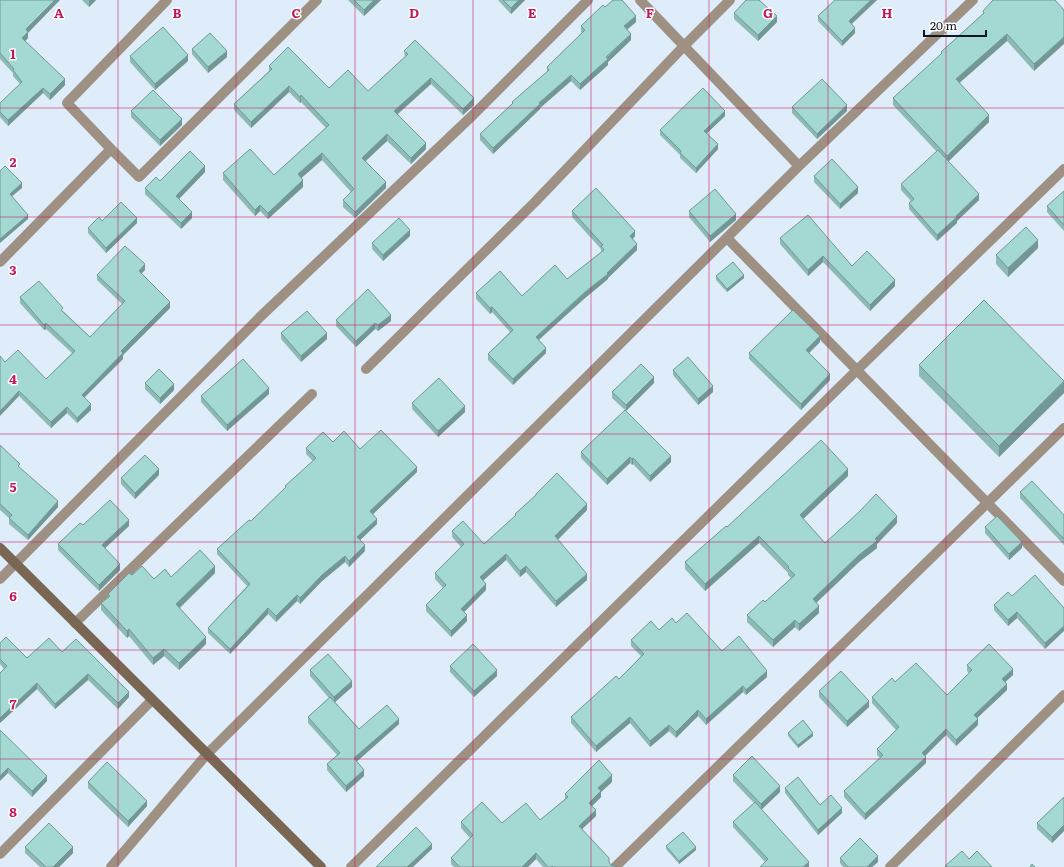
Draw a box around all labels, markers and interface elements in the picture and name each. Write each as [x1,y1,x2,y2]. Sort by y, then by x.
text: A [54,3,64,22]
text: B [173,3,182,22]
text: C [291,3,301,22]
text: D [409,3,419,22]
text: E [528,3,537,22]
text: F [646,3,654,22]
text: G [763,3,773,22]
text: H [882,3,893,22]
scale bar [924,12,986,38]
text: 20 m [930,16,957,34]
text: 1 [10,44,16,63]
text: 2 [10,152,17,171]
text: 3 [9,260,17,279]
text: 4 [9,369,17,388]
text: 5 [9,477,17,496]
text: 6 [9,586,17,605]
text: 7 [9,694,17,713]
text: 8 [9,802,17,821]

